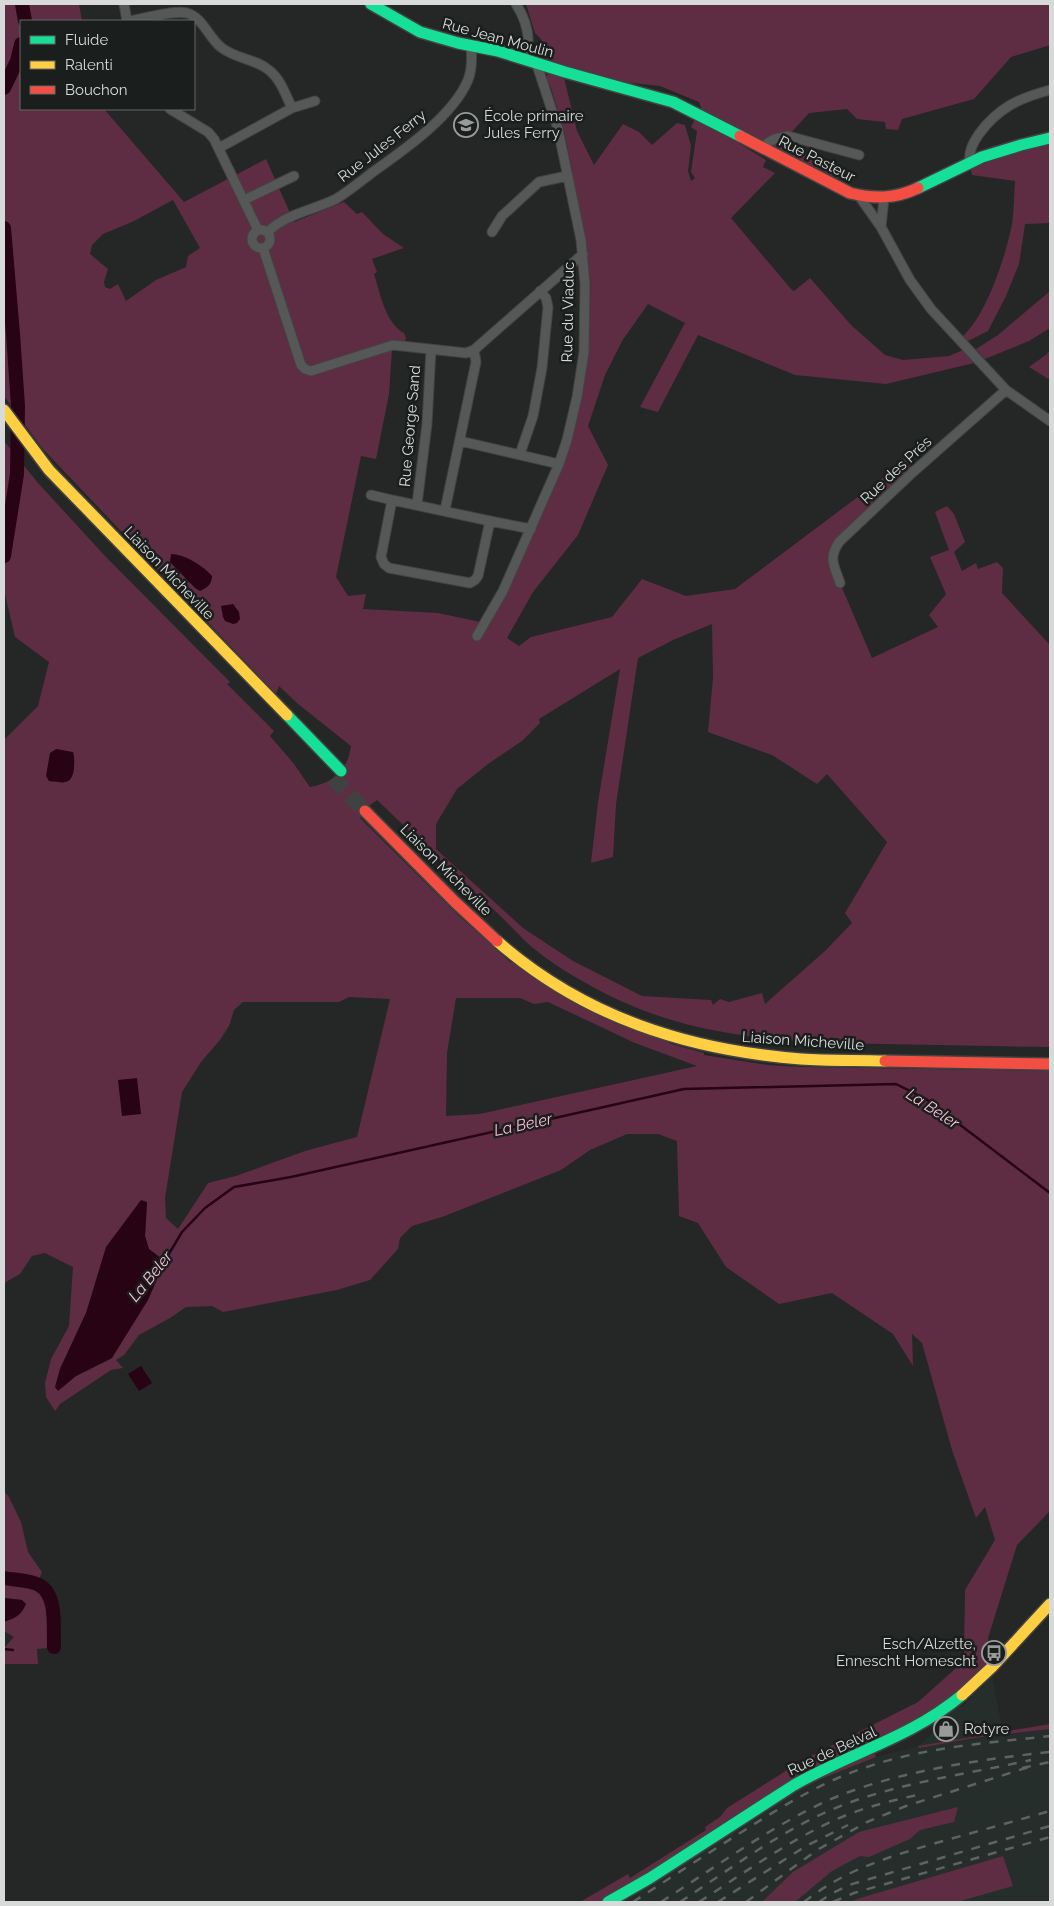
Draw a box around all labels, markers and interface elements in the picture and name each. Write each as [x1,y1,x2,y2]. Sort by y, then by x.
street label: Rue Jean Moulin [440,14,556,62]
legend [20,20,195,110]
text: Fluide [65,31,108,49]
text: Ralenti [65,56,113,74]
text: Bouchon [65,81,127,99]
street label: Rue Jules Ferry [334,106,430,186]
place label: École primaire Jules Ferry [484,107,584,142]
school or university icon: École primaire Jules Ferry [453,112,479,138]
street label: Rue Pasteur [776,132,859,186]
street label: Rue du Viaduc [558,261,578,363]
street label: Rue George Sand [396,364,424,488]
street label: Rue des Prés [857,432,935,508]
street label: Liaison Micheville [120,523,218,623]
street label: Liaison Micheville [396,820,496,920]
street label: Liaison Micheville [741,1028,865,1054]
water label: La Beler [903,1084,963,1133]
water label: La Beler [492,1109,554,1140]
water label: La Beler [124,1247,177,1305]
place label: Esch/Alzette, Ennescht Homescht [836,1635,976,1670]
bus stop icon: Esch/Alzette, Ennescht Homescht [981,1640,1007,1666]
shop icon: Rotyre [933,1716,959,1742]
place label: Rotyre [964,1720,1010,1738]
street label: Rue de Belval [785,1722,880,1779]

